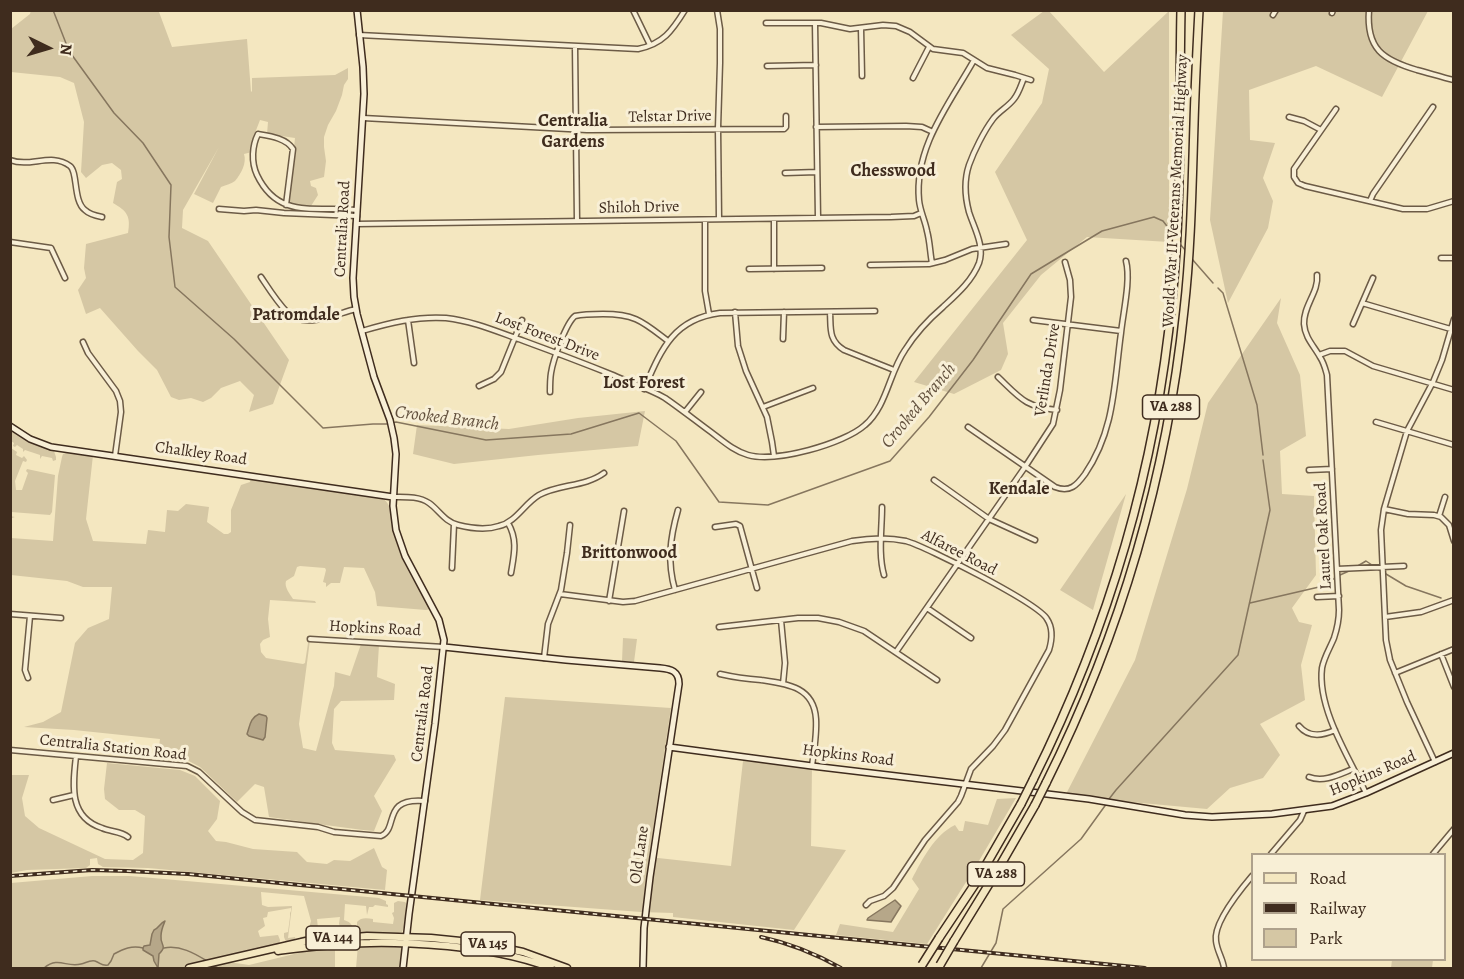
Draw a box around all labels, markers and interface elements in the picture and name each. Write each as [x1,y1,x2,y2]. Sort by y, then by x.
north arrow [18,18,78,78]
text: N [54,43,77,56]
street label: World War II Veterans Memorial Highway [1159,54,1193,328]
street label: Telstar Drive [628,107,712,127]
district label: Centralia Gardens [538,111,608,154]
district label: Chesswood [850,161,936,183]
street label: Centralia Road [331,180,355,278]
street label: Shiloh Drive [598,198,680,218]
district label: Patromdale [252,305,340,327]
street label: Lost Forest Drive [492,308,602,366]
street label: Verlinda Drive [1031,322,1065,418]
water label: Crooked Branch [877,359,961,453]
district label: Lost Forest [603,373,685,395]
road number: VA 288 [1142,395,1200,419]
water label: Crooked Branch [394,402,500,436]
street label: Chalkley Road [154,438,248,470]
district label: Kendale [988,479,1050,501]
street label: Laurel Oak Road [1312,482,1336,590]
street label: Alfaree Road [918,526,1000,580]
district label: Brittonwood [581,543,677,565]
street label: Hopkins Road [328,617,422,641]
street label: Centralia Road [408,665,438,763]
street label: Centralia Station Road [39,731,187,765]
street label: Hopkins Road [801,741,895,771]
street label: Hopkins Road [1327,747,1419,801]
street label: Old Lane [626,825,654,885]
legend [1251,853,1446,961]
road number: VA 288 [968,862,1024,886]
text: Road [1309,866,1346,890]
text: Railway [1309,896,1366,920]
road number: VA 144 [306,926,360,950]
text: Park [1309,926,1343,950]
road number: VA 145 [461,932,515,956]

